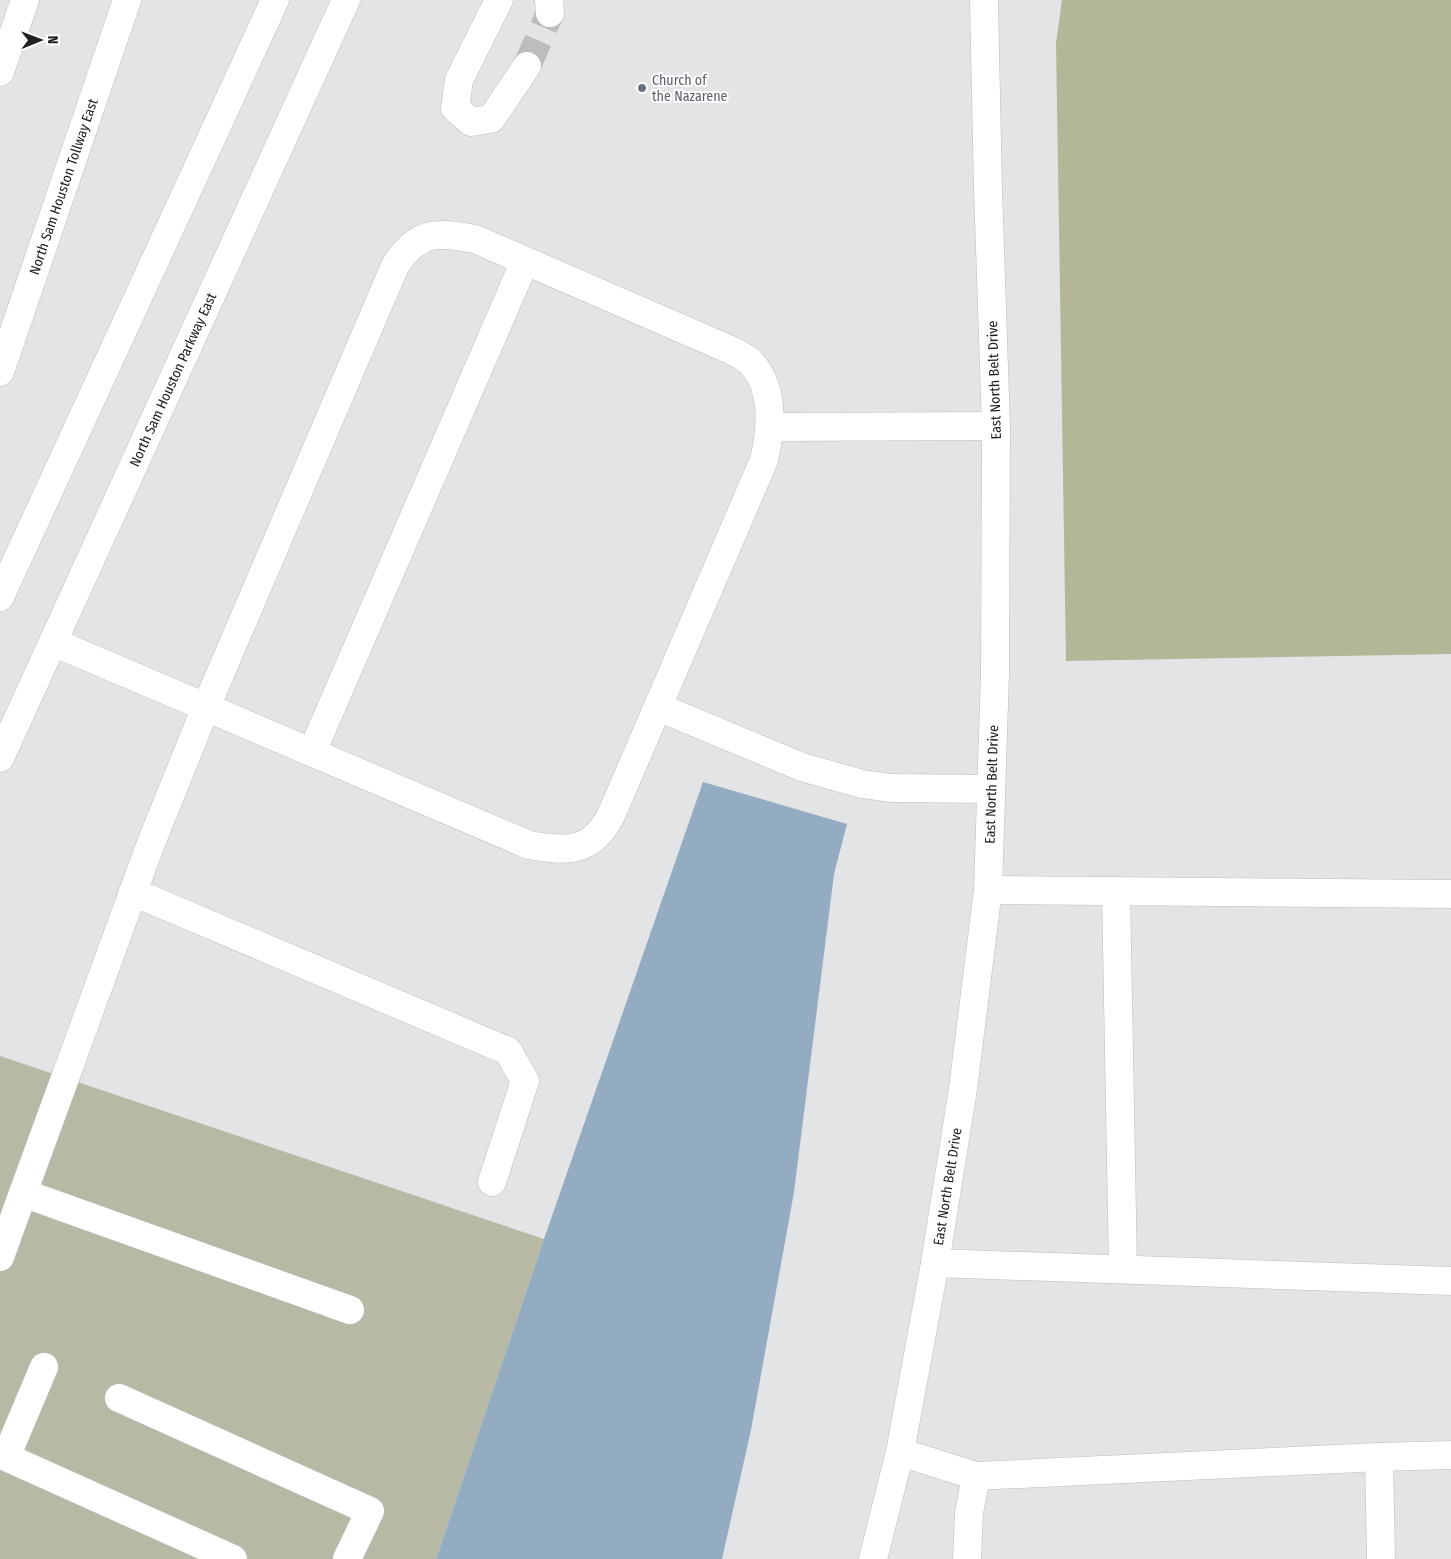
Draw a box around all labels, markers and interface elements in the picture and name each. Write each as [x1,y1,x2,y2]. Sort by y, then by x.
north arrow [15,15,65,65]
text: N [44,35,61,44]
place label: Church of the Nazarene [652,72,728,105]
marker: Church of the Nazarene [636,82,648,94]
street label: North Sam Houston Tollway East [26,96,102,277]
street label: North Sam Houston Parkway East [126,290,220,469]
street label: East North Belt Drive [984,320,1005,440]
street label: East North Belt Drive [981,725,1002,844]
street label: East North Belt Drive [930,1127,966,1247]

